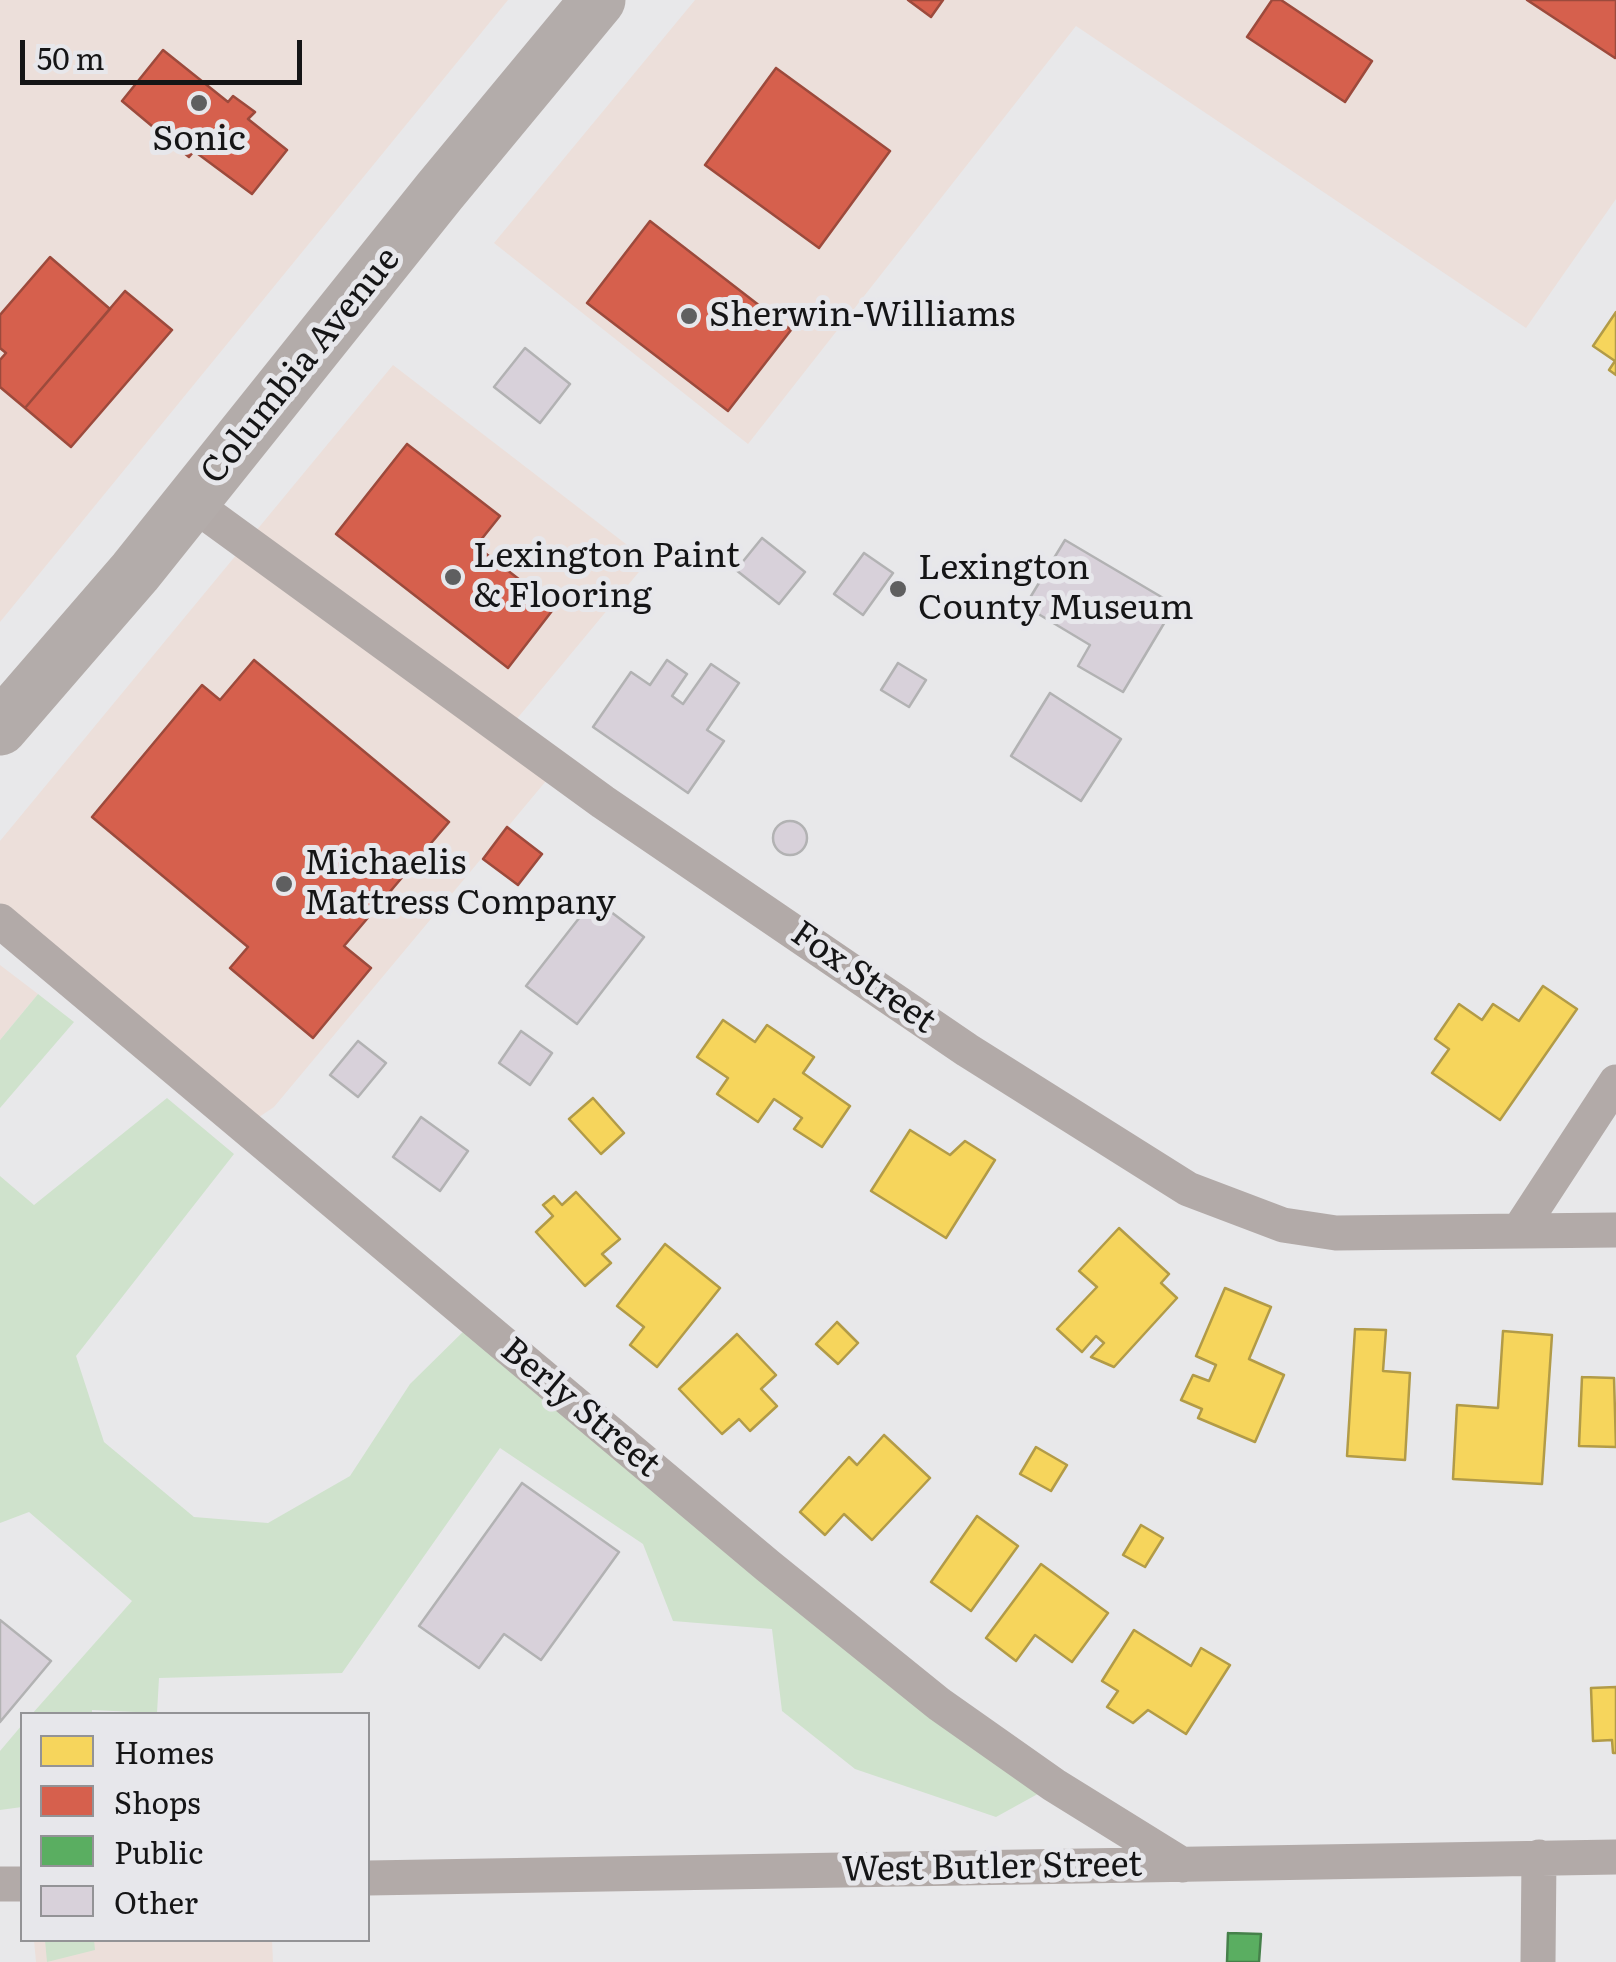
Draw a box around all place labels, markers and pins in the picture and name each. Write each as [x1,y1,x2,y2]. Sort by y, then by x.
marker: Sonic [188,92,210,114]
place label: Sonic [152,119,246,161]
place label: Sherwin-Williams [709,295,1015,337]
marker: Sherwin-Williams [678,305,700,327]
place label: Lexington Paint & Flooring [473,536,740,618]
place label: Lexington County Museum [918,548,1194,630]
marker: Lexington Paint & Flooring [442,566,464,588]
marker: Lexington County Museum [887,578,909,600]
place label: Michaelis Mattress Company [304,843,616,925]
marker: Michaelis Mattress Company [273,873,295,895]

